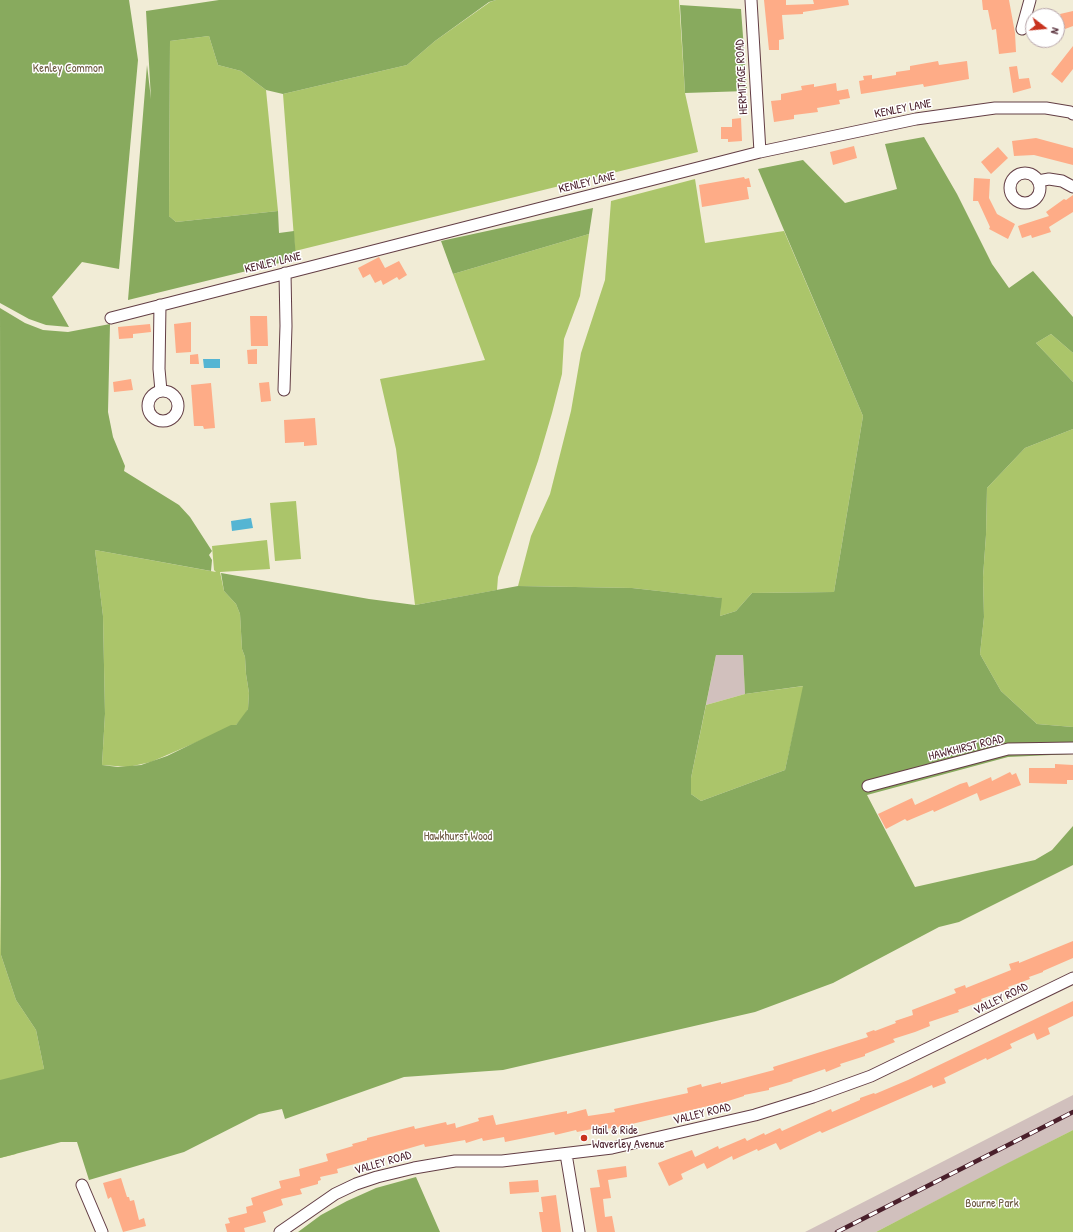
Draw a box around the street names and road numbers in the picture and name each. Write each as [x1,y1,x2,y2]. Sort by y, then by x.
street label: HERMITAGE ROAD [733,39,751,115]
street label: KENLEY LANE [873,96,933,122]
street label: KENLEY LANE [557,169,617,197]
street label: KENLEY LANE [243,249,303,277]
street label: HAWKHIRST ROAD [927,732,1005,764]
street label: VALLEY ROAD [972,980,1030,1018]
street label: VALLEY ROAD [672,1100,732,1128]
street label: VALLEY ROAD [353,1148,413,1178]

